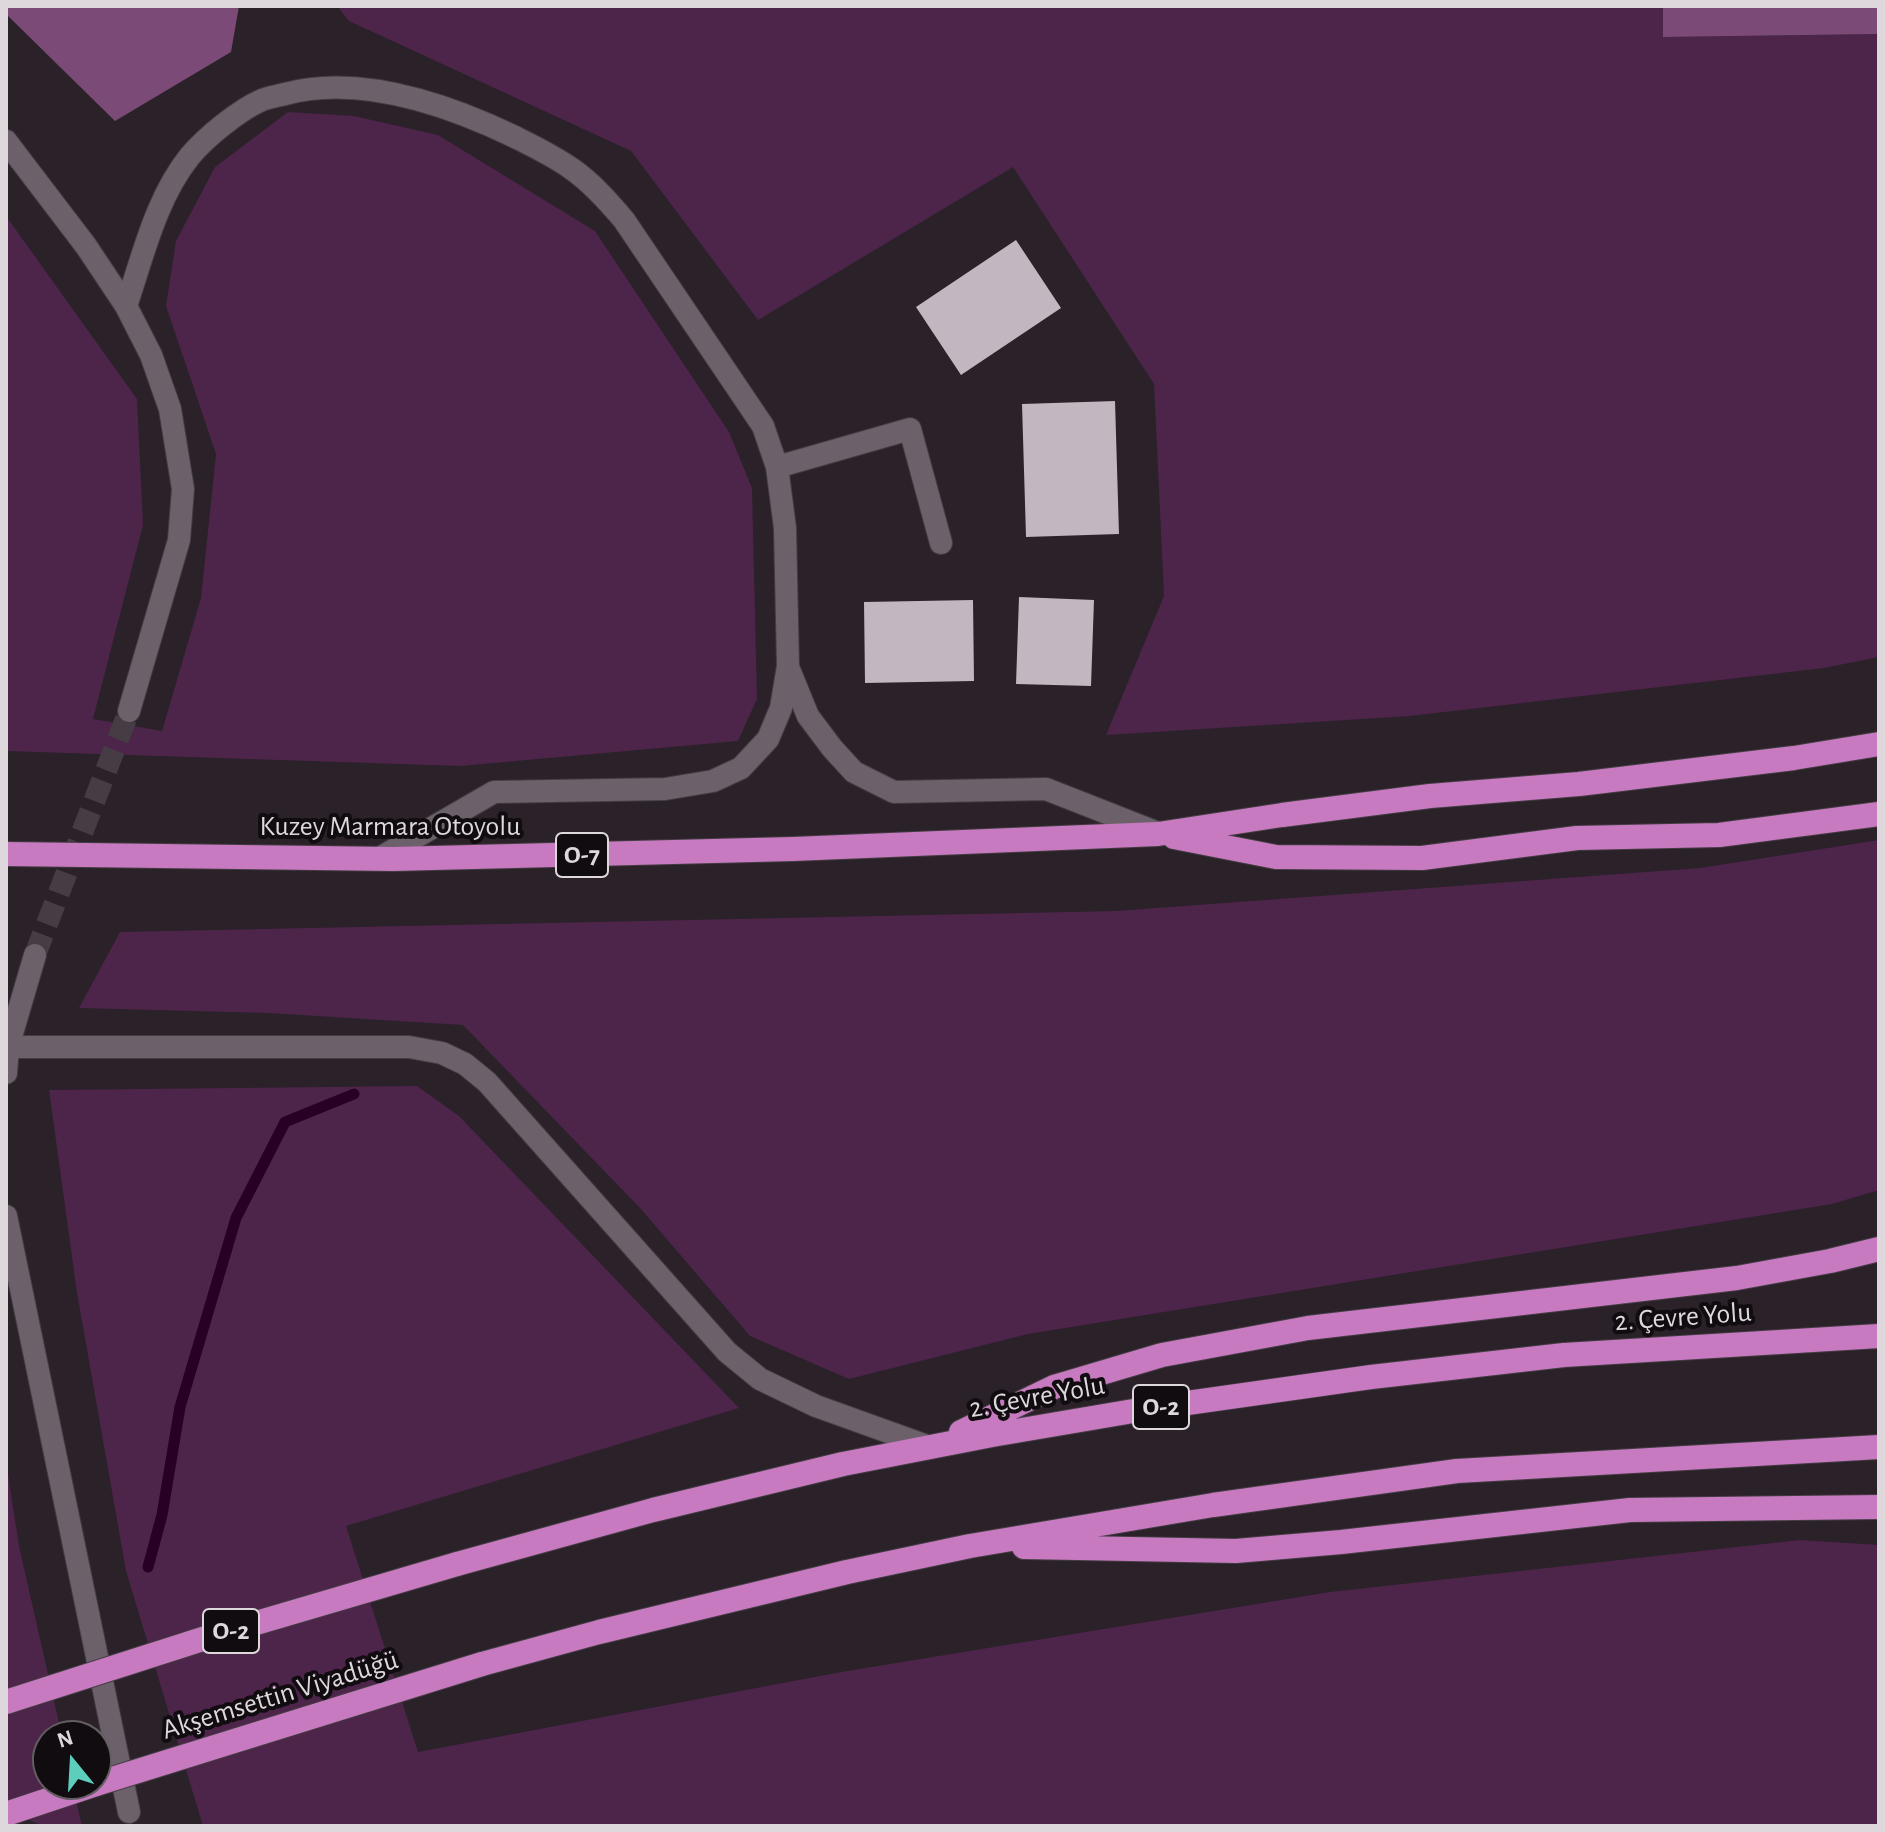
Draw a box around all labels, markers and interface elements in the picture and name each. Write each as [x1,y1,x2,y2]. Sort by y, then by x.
street label: Kuzey Marmara Otoyolu [260,810,520,844]
road number: O-7 [556,833,608,877]
street label: 2. Çevre Yolu [1613,1295,1753,1339]
street label: 2. Çevre Yolu [967,1369,1107,1425]
road number: O-2 [1133,1385,1189,1429]
road number: O-2 [203,1609,259,1653]
street label: Akşemsettin Viyadüğü [158,1643,402,1747]
north arrow [32,1720,112,1800]
text: N [55,1726,76,1752]

